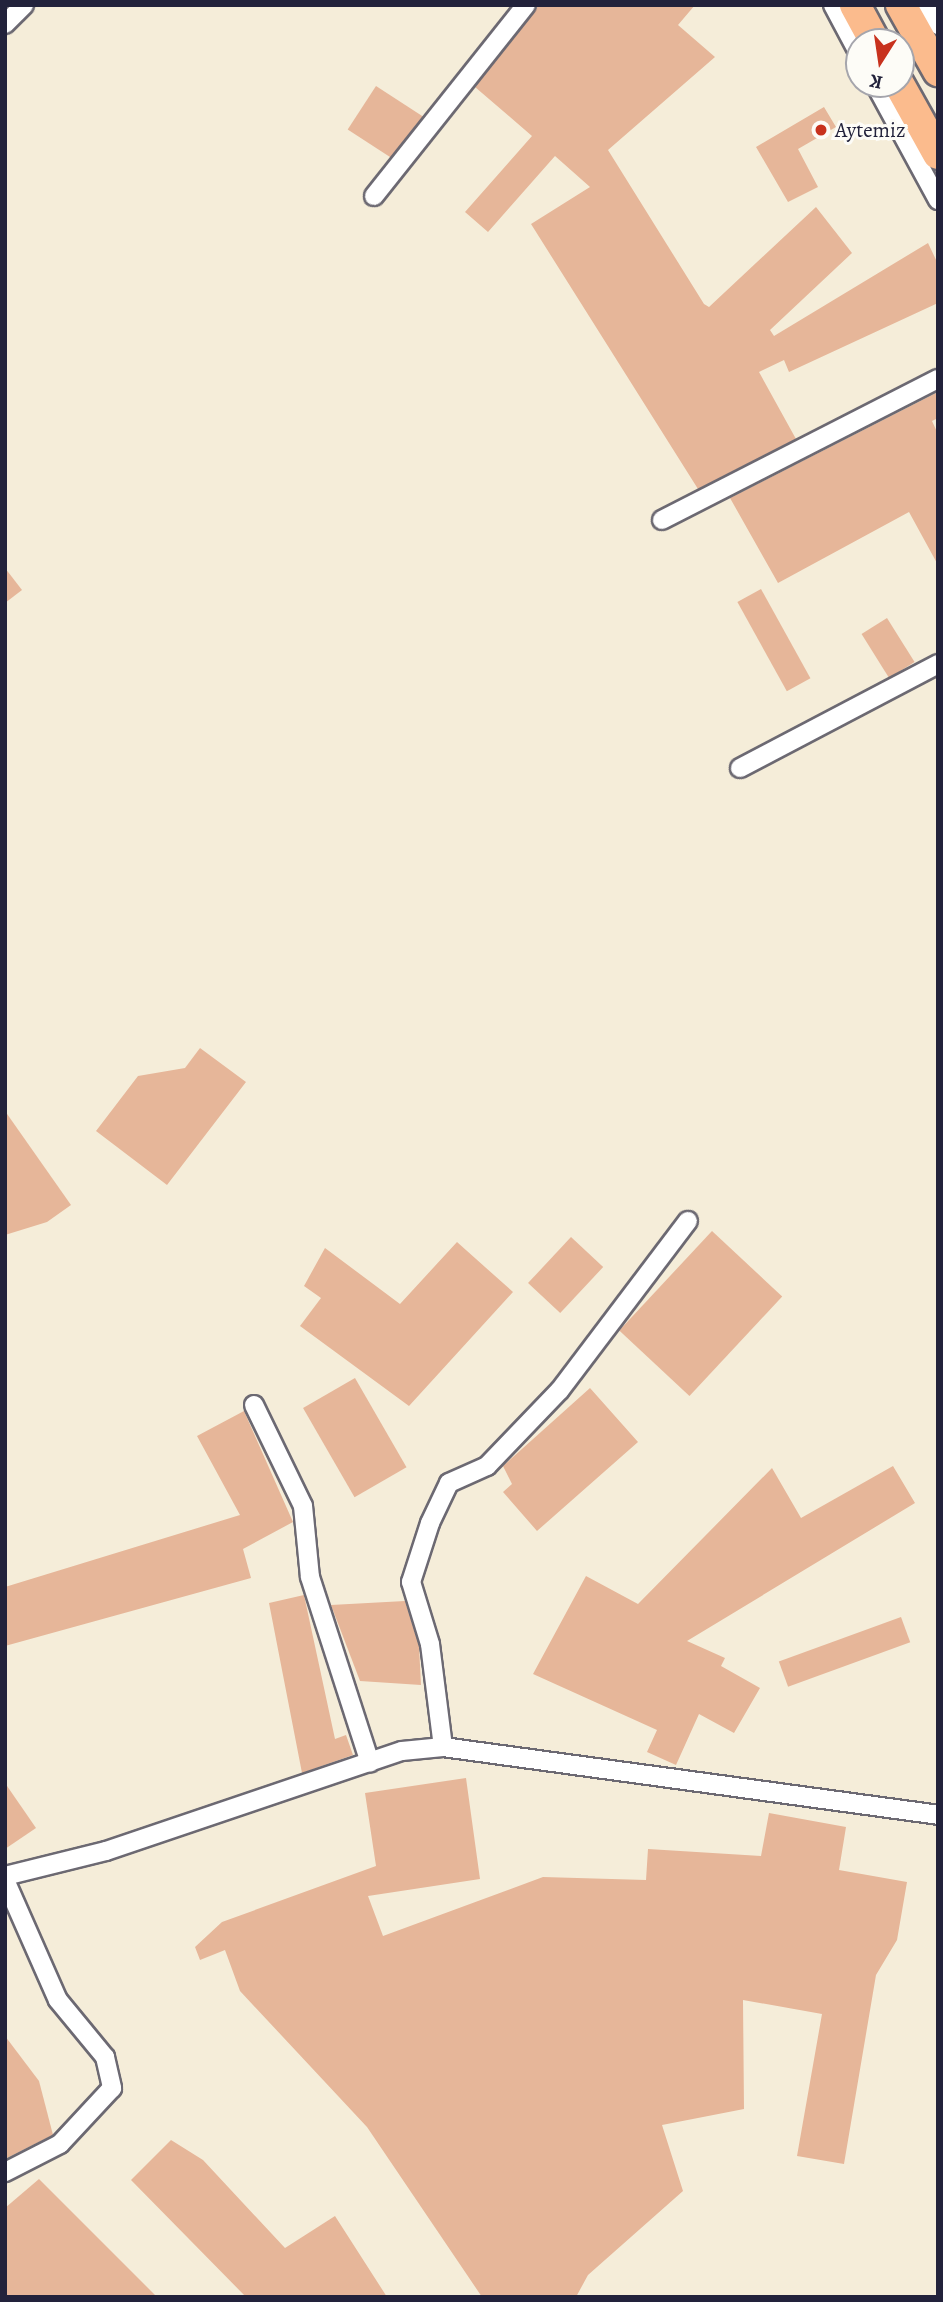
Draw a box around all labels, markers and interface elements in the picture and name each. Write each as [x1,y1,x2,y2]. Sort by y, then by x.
north arrow [845,28,915,98]
text: K [867,68,885,96]
place label: Aytemiz [835,117,906,143]
marker: Aytemiz [813,122,829,138]

